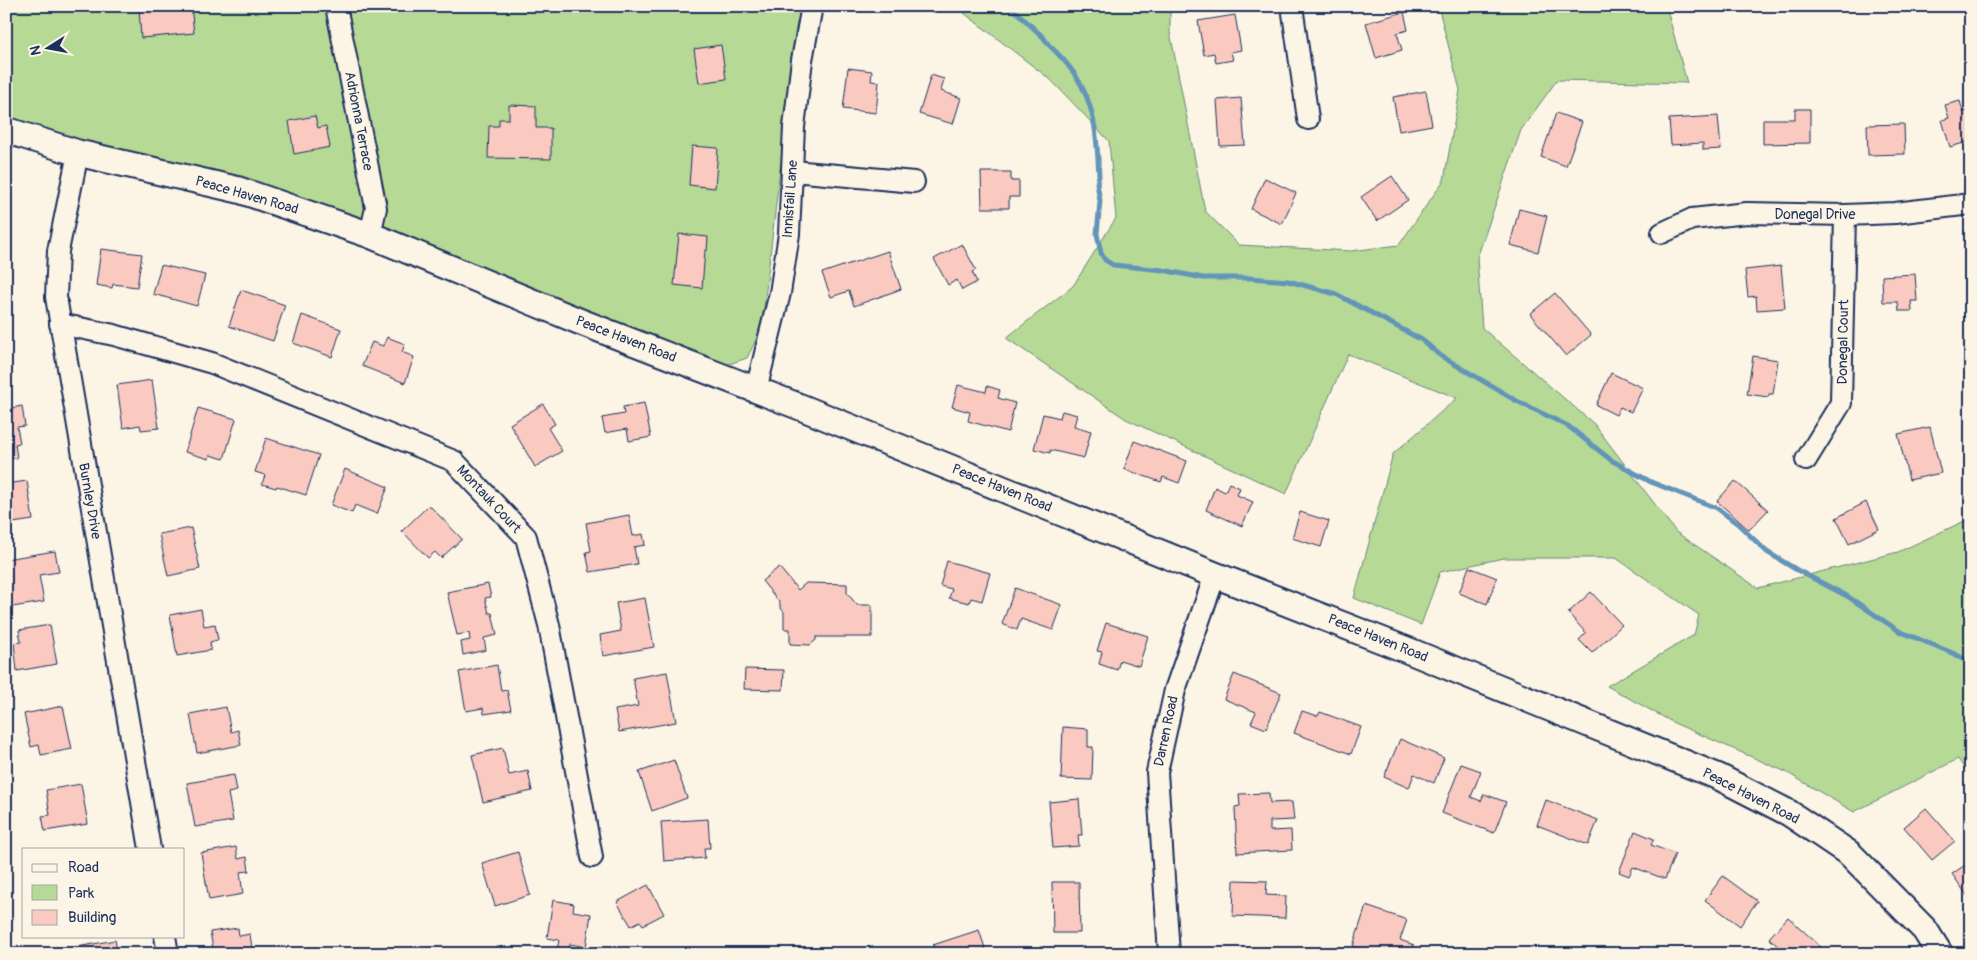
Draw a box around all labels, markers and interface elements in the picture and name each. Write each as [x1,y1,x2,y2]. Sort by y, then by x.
north arrow [22,22,72,72]
text: N [26,44,45,57]
street label: Adrionna Terrace [341,70,377,172]
street label: Innisfail Lane [779,159,801,238]
street label: Peace Haven Road [193,172,301,218]
street label: Donegal Drive [1775,206,1855,223]
street label: Donegal Court [1834,299,1852,385]
street label: Peace Haven Road [573,312,679,366]
street label: Peace Haven Road [949,460,1055,516]
street label: Montauk Court [453,461,525,537]
street label: Burnley Drive [75,462,105,540]
street label: Peace Haven Road [1325,610,1431,666]
street label: Darren Road [1150,694,1182,768]
street label: Peace Haven Road [1700,764,1802,828]
legend [22,848,185,938]
text: Road [68,858,99,877]
text: Park [68,884,95,903]
text: Building [68,908,116,927]

